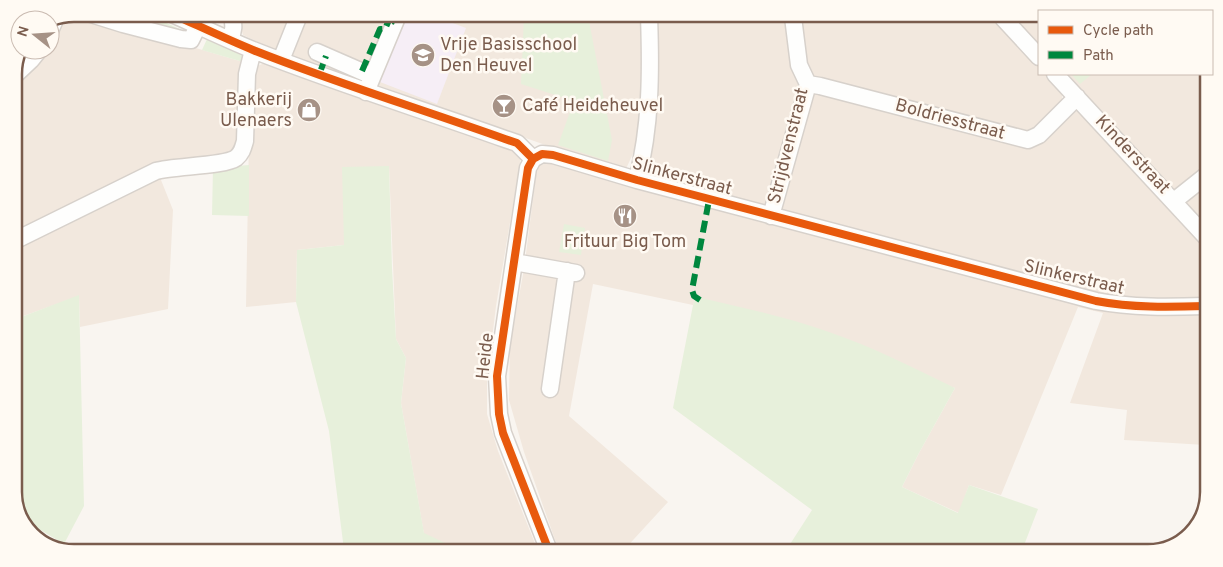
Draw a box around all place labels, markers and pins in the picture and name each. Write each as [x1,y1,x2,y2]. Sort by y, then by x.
place label: Vrije Basisschool Den Heuvel [440,34,577,78]
school or university icon: Vrije Basisschool Den Heuvel [410,42,436,68]
place label: Bakkerij Ulenaers [220,89,292,133]
bar icon: Café Heideheuvel [491,93,517,119]
place label: Café Heideheuvel [522,95,663,118]
shop icon: Bakkerij Ulenaers [296,97,322,123]
restaurant icon: Frituur Big Tom [612,203,638,229]
place label: Frituur Big Tom [564,231,686,254]

